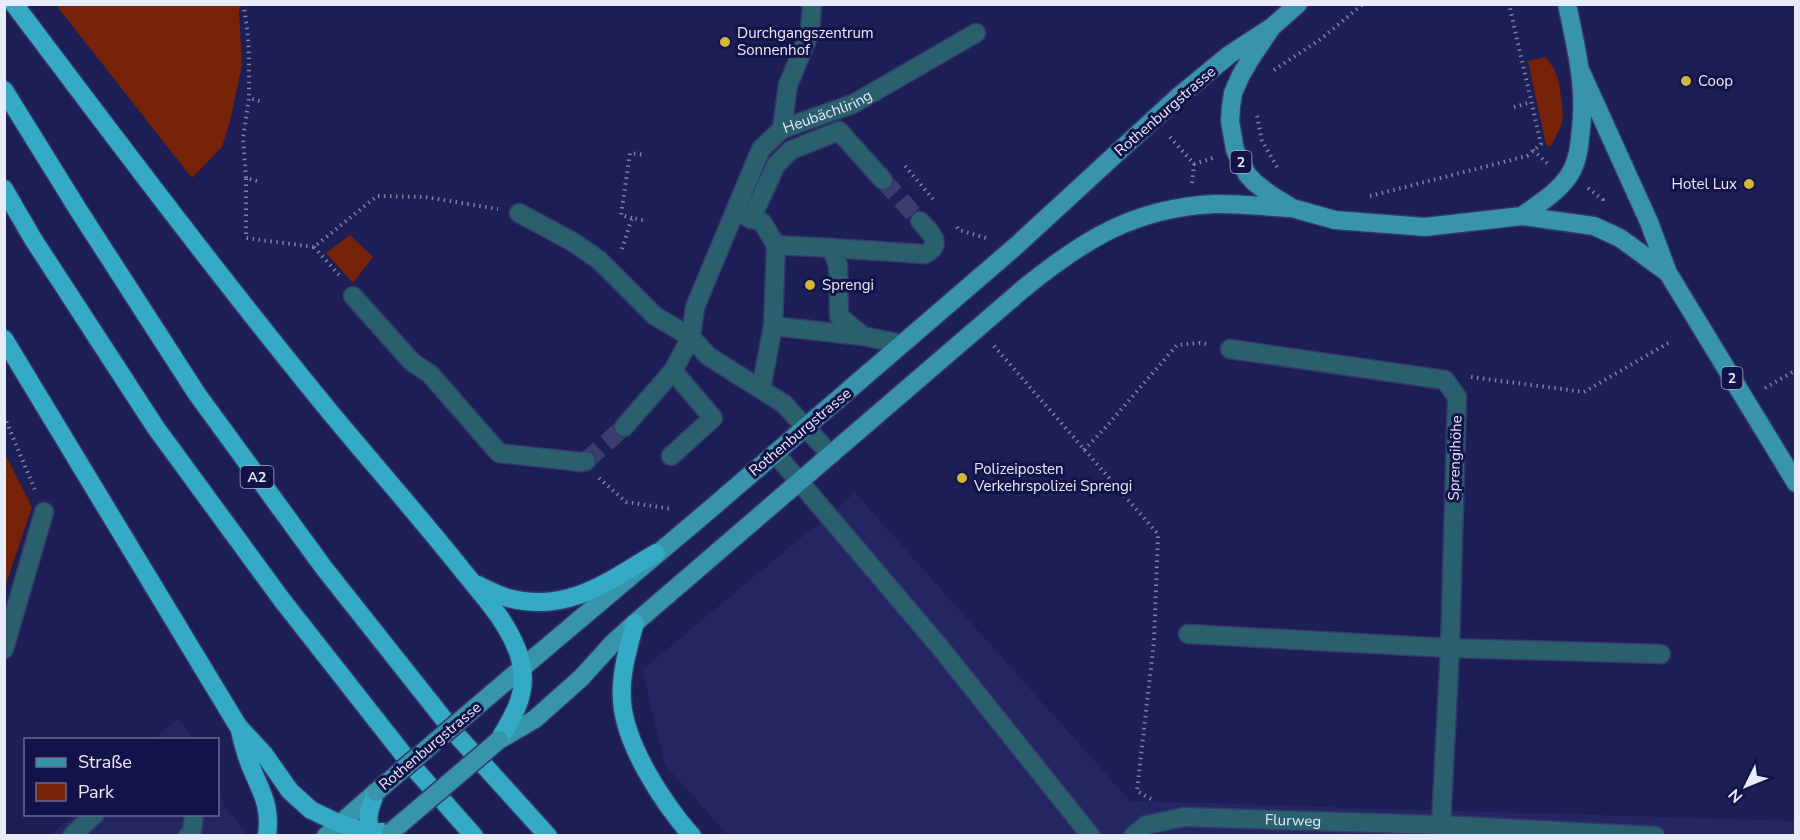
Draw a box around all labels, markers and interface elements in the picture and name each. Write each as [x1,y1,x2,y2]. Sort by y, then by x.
place label: Durchgangszentrum Sonnenhof [737,23,874,60]
marker: Durchgangszentrum Sonnenhof [718,35,732,49]
street label: Rothenburgstrasse [1110,62,1220,160]
place label: Coop [1698,71,1733,91]
marker: Coop [1679,74,1693,88]
street label: Heubächliring [780,85,876,138]
road number: 2 [1230,151,1252,173]
place label: Hotel Lux [1672,174,1737,194]
marker: Hotel Lux [1742,177,1756,191]
place label: Sprengi [822,275,874,295]
marker: Sprengi [803,278,817,292]
road number: 2 [1722,367,1742,389]
street label: Rothenburgstrasse [745,383,855,481]
street label: Sprengihöhe [1444,415,1466,501]
place label: Polizeiposten Verkehrspolizei Sprengi [973,459,1132,496]
road number: A2 [240,466,274,488]
marker: Polizeiposten Verkehrspolizei Sprengi [955,471,969,485]
street label: Rothenburgstrasse [375,697,485,795]
legend [24,738,219,816]
text: Straße [78,750,132,774]
north arrow [1716,756,1776,816]
text: Park [78,780,115,804]
text: N [1724,784,1748,807]
street label: Flurweg [1265,810,1321,831]

